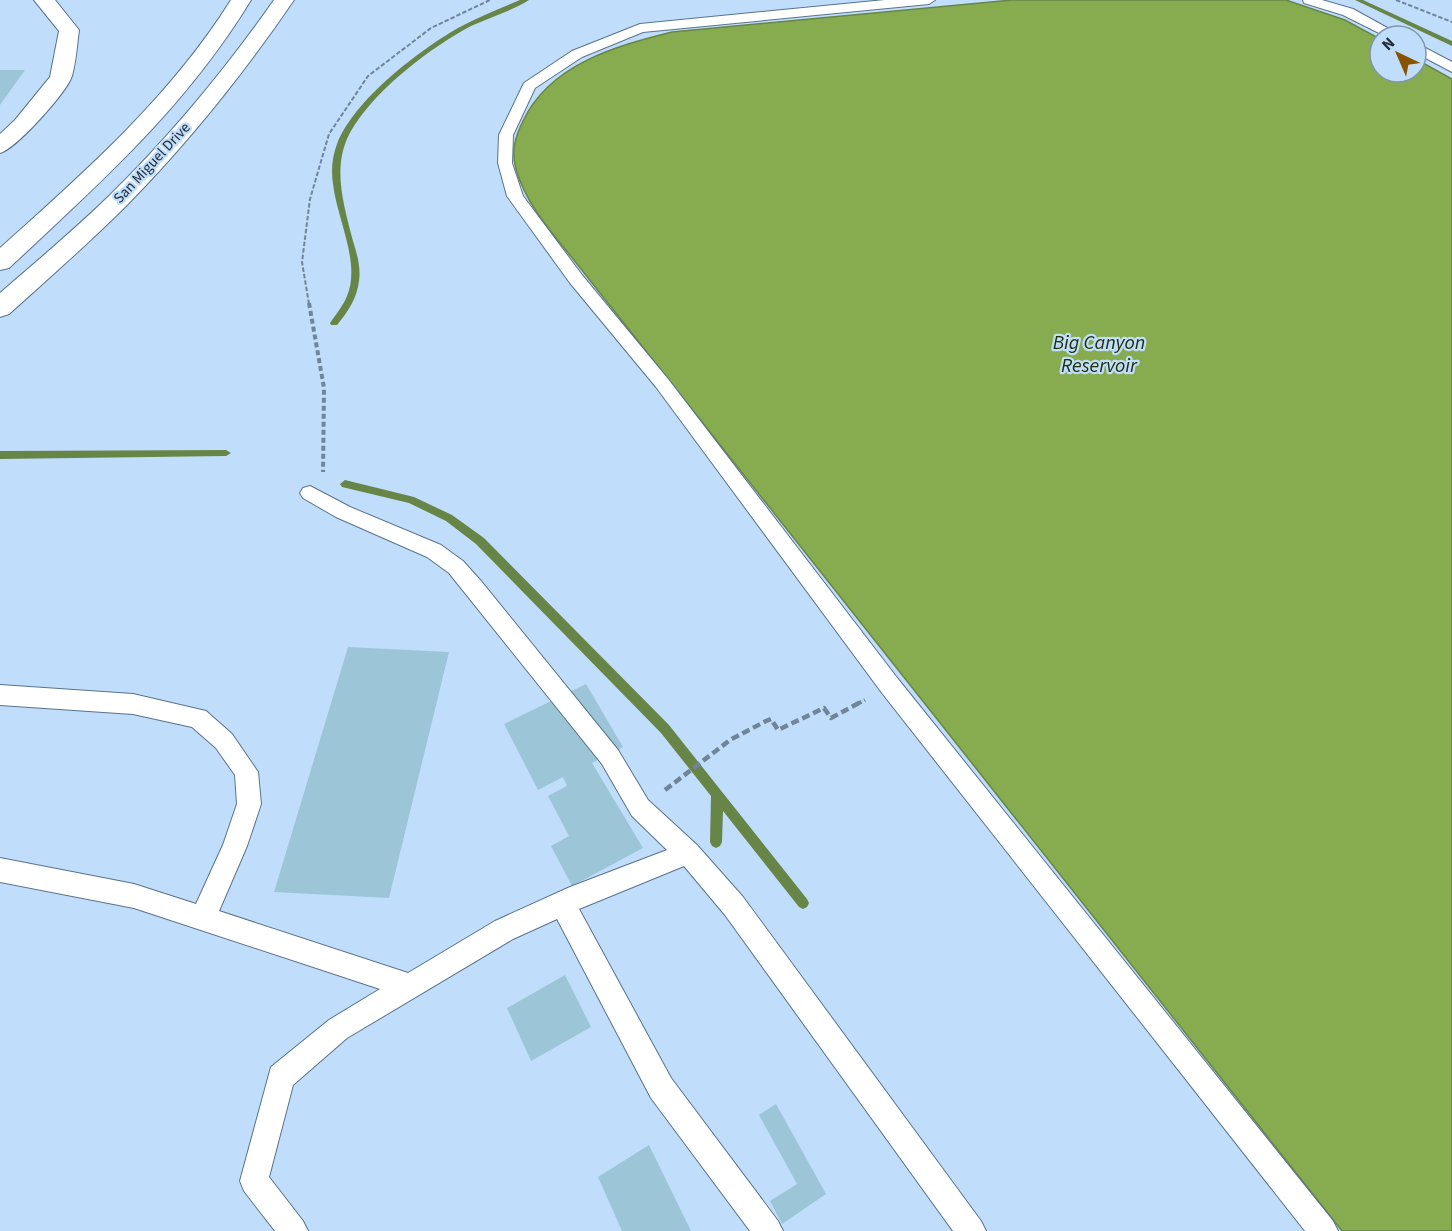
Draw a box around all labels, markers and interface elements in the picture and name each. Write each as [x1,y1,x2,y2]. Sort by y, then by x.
north arrow [1368,24,1428,84]
text: N [1377,32,1400,56]
street label: San Miguel Drive [109,118,195,208]
water label: Big Canyon Reservoir [1053,329,1145,380]

